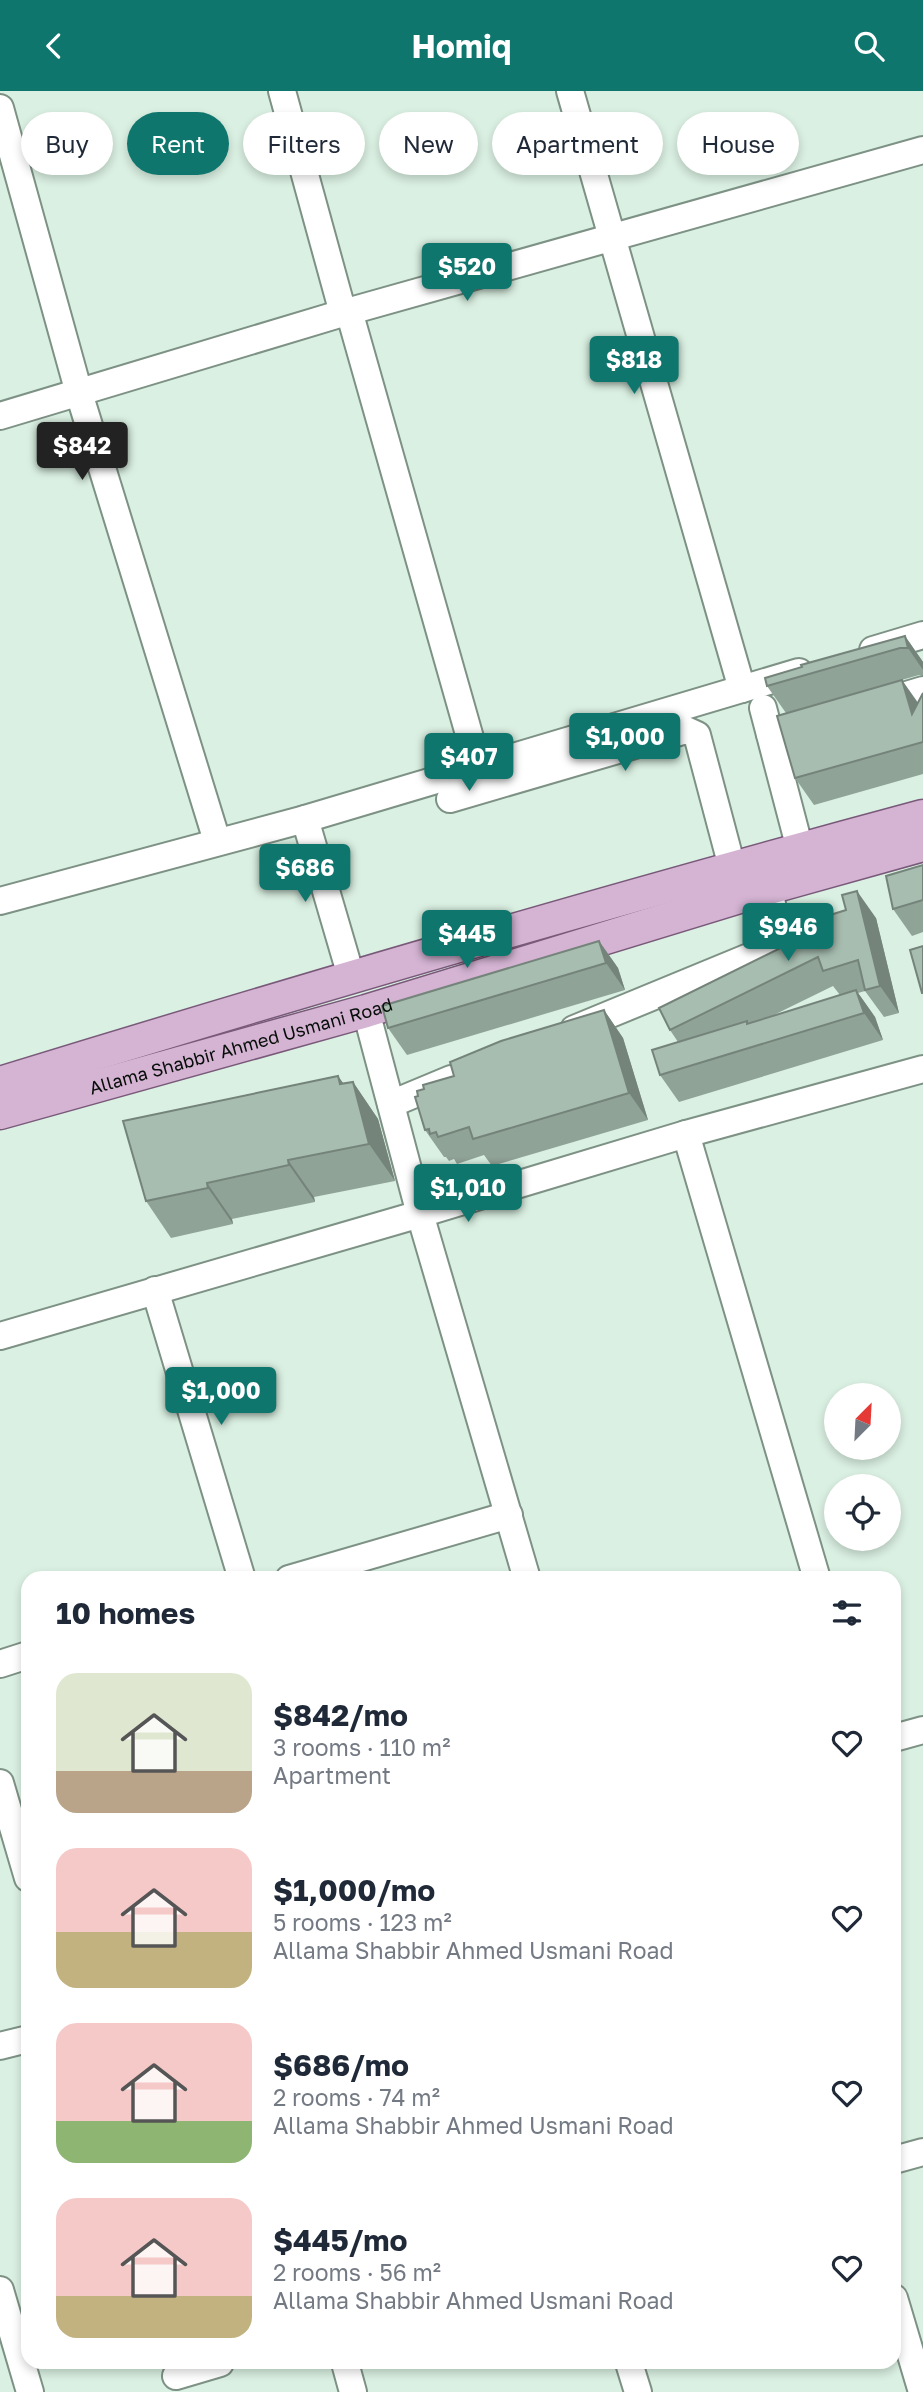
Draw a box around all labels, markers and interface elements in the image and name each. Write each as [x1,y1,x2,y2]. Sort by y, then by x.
icon: back [35,27,73,65]
text: Homiq [412,27,511,65]
icon: search [850,27,888,65]
chip: Buy [21,112,113,175]
chip: Rent [127,112,229,175]
chip: Filters [243,112,365,175]
chip: New [379,112,478,175]
chip: Apartment [492,112,663,175]
chip: House [677,112,799,175]
pin: $520 [426,243,508,303]
text: $520 [438,252,496,280]
pin: $818 [593,337,675,396]
text: $818 [606,345,662,373]
pin: $842 [41,423,123,482]
text: $842 [53,431,111,459]
pin: $1,000 [568,713,682,773]
text: $1,000 [585,722,665,750]
pin: $407 [428,733,510,793]
text: $407 [440,742,498,770]
pin: $686 [264,845,346,904]
text: $686 [275,853,335,881]
pin: $946 [747,903,829,963]
pin: $445 [426,911,508,970]
text: $946 [759,912,818,940]
text: $445 [438,919,496,947]
street label: Allama Shabbir Ahmed Usmani Road [87,993,395,1099]
pin: $1,010 [411,1165,525,1224]
text: $1,010 [430,1173,506,1201]
pin: $1,000 [164,1367,278,1427]
text: $1,000 [181,1376,261,1404]
north arrow [824,1383,901,1459]
map controls [824,1383,901,1551]
button: locate [824,1474,901,1551]
icon: filters [828,1594,866,1632]
text: 10 homes [56,1595,195,1631]
text: $842/mo [273,1697,408,1733]
icon: home [112,1701,196,1785]
icon: heart [828,1724,866,1762]
text: 3 rooms · 110 m² [273,1733,450,1761]
text: Apartment [273,1761,391,1789]
text: $1,000/mo [273,1872,435,1908]
icon: home [112,1876,196,1960]
icon: heart [828,1899,866,1937]
text: 5 rooms · 123 m² [273,1908,452,1936]
text: Allama Shabbir Ahmed Usmani Road [273,1936,674,1964]
text: $686/mo [273,2047,409,2083]
icon: home [112,2051,196,2135]
icon: heart [828,2074,866,2112]
text: 2 rooms · 74 m² [273,2083,440,2111]
text: Allama Shabbir Ahmed Usmani Road [273,2111,674,2139]
text: $445/mo [273,2222,408,2258]
icon: home [112,2226,196,2310]
icon: heart [828,2249,866,2287]
text: 2 rooms · 56 m² [273,2258,441,2286]
text: Allama Shabbir Ahmed Usmani Road [273,2286,674,2314]

